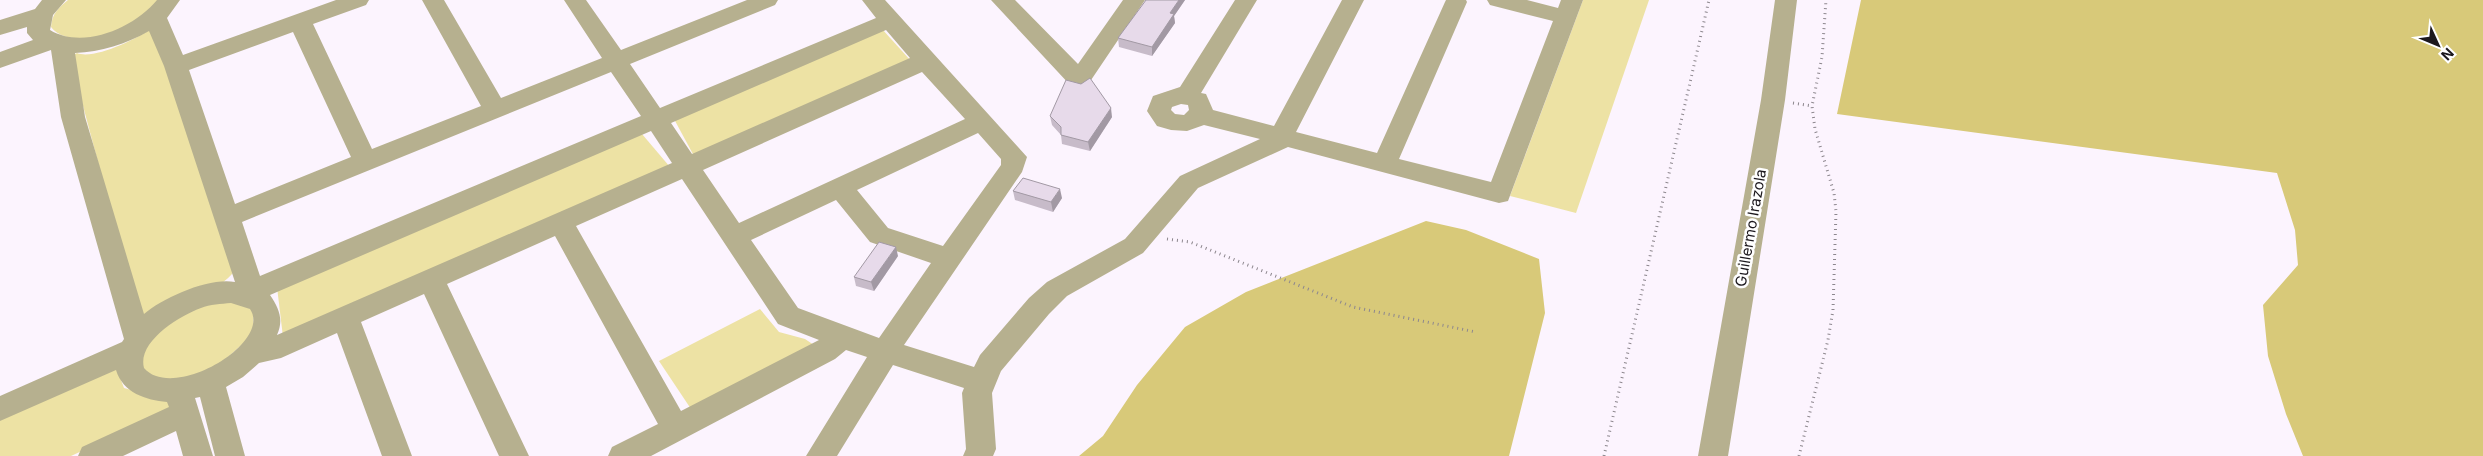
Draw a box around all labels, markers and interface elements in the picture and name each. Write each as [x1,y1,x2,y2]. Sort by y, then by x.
north arrow [2413,20,2463,70]
text: N [2438,45,2458,64]
street label: Guillermo Irazola [1731,168,1770,288]

